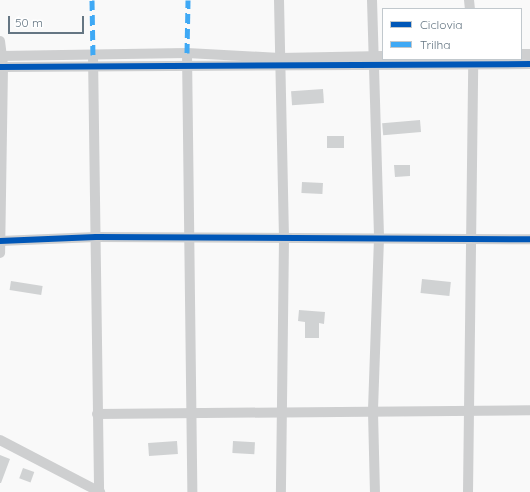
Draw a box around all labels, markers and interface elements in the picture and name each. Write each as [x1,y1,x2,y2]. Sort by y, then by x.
scale bar [10,8,86,34]
legend [382,8,522,60]
text: 50 m [15,15,43,30]
text: Ciclovia [420,17,463,32]
text: Trilha [420,37,451,52]

